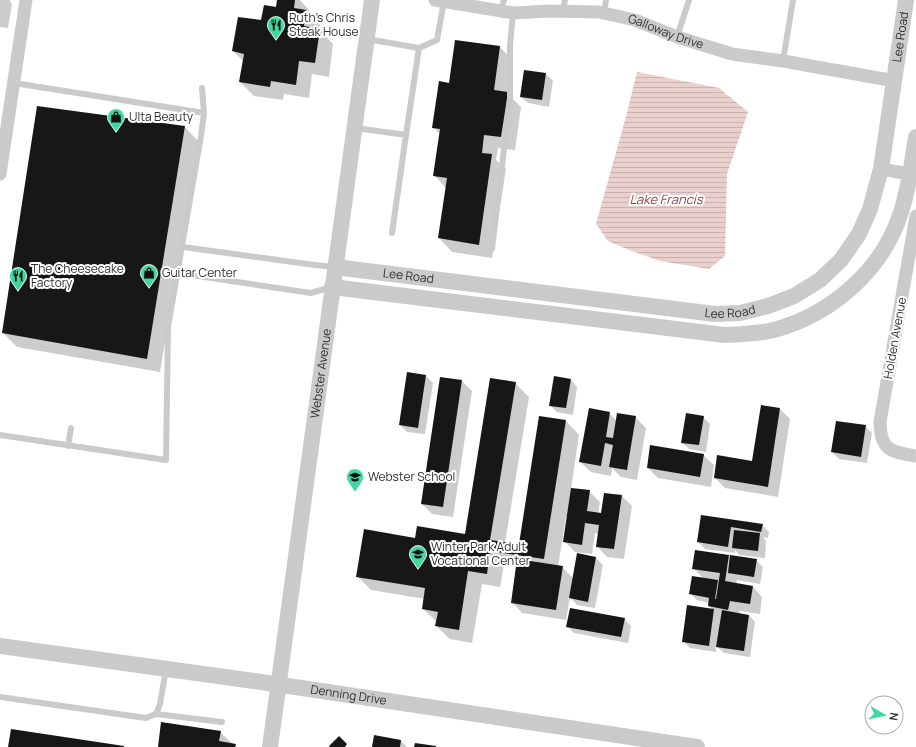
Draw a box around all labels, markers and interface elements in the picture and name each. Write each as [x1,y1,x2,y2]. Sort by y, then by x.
place label: Ruth's Chris Steak House [289,9,359,40]
street label: Galloway Drive [627,10,706,53]
street label: Lee Road [888,10,912,63]
restaurant icon: Ruth's Chris Steak House [266,15,286,40]
shop icon: Ulta Beauty [106,107,126,132]
place label: Ulta Beauty [129,108,194,125]
water label: Lake Francis [629,190,704,208]
place label: The Cheesecake Factory [31,260,124,291]
shop icon: Guitar Center [139,263,159,288]
place label: Guitar Center [162,264,238,281]
street label: Lee Road [382,264,435,287]
restaurant icon: The Cheesecake Factory [8,266,28,291]
street label: Holden Avenue [879,296,910,380]
street label: Lee Road [704,300,757,322]
street label: Webster Avenue [306,327,335,419]
school or university icon: Webster School [345,467,365,492]
place label: Webster School [368,468,455,485]
place label: Winter Park Adult Vocational Center [431,538,531,569]
school or university icon: Winter Park Adult Vocational Center [408,544,428,569]
street label: Denning Drive [309,681,388,709]
north arrow [864,695,904,735]
text: N [886,712,902,722]

